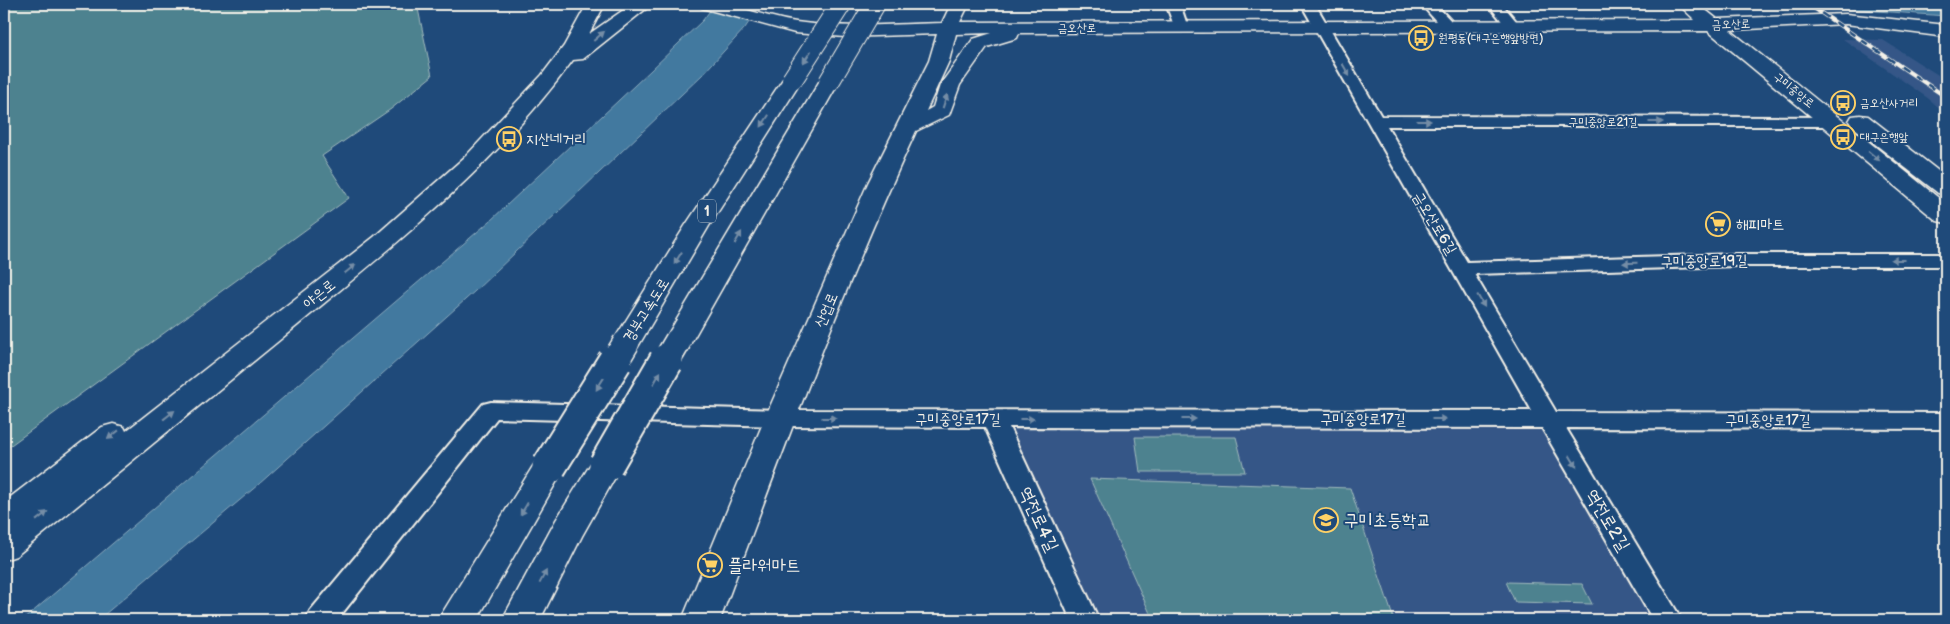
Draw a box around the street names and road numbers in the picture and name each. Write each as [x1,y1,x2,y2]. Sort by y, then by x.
street label: 금오산로 [1711,16,1751,33]
street label: 금오산로 [1058,21,1096,36]
street label: 구미중앙로 [1770,69,1817,111]
street label: 구미중앙로21길 [1568,115,1638,130]
street label: 금오산로6길 [1409,189,1461,258]
road number: 1 [698,200,716,222]
street label: 구미중앙로19길 [1660,251,1748,272]
street label: 경부고속도로 [619,275,674,346]
street label: 야은로 [299,276,339,313]
street label: 산업로 [811,290,842,331]
street label: 구미중앙로17길 [915,410,1001,429]
street label: 구미중앙로17길 [1320,410,1406,429]
street label: 구미중앙로17길 [1725,411,1811,430]
street label: 역전로4길 [1014,484,1063,555]
street label: 역전로2길 [1581,485,1634,555]

